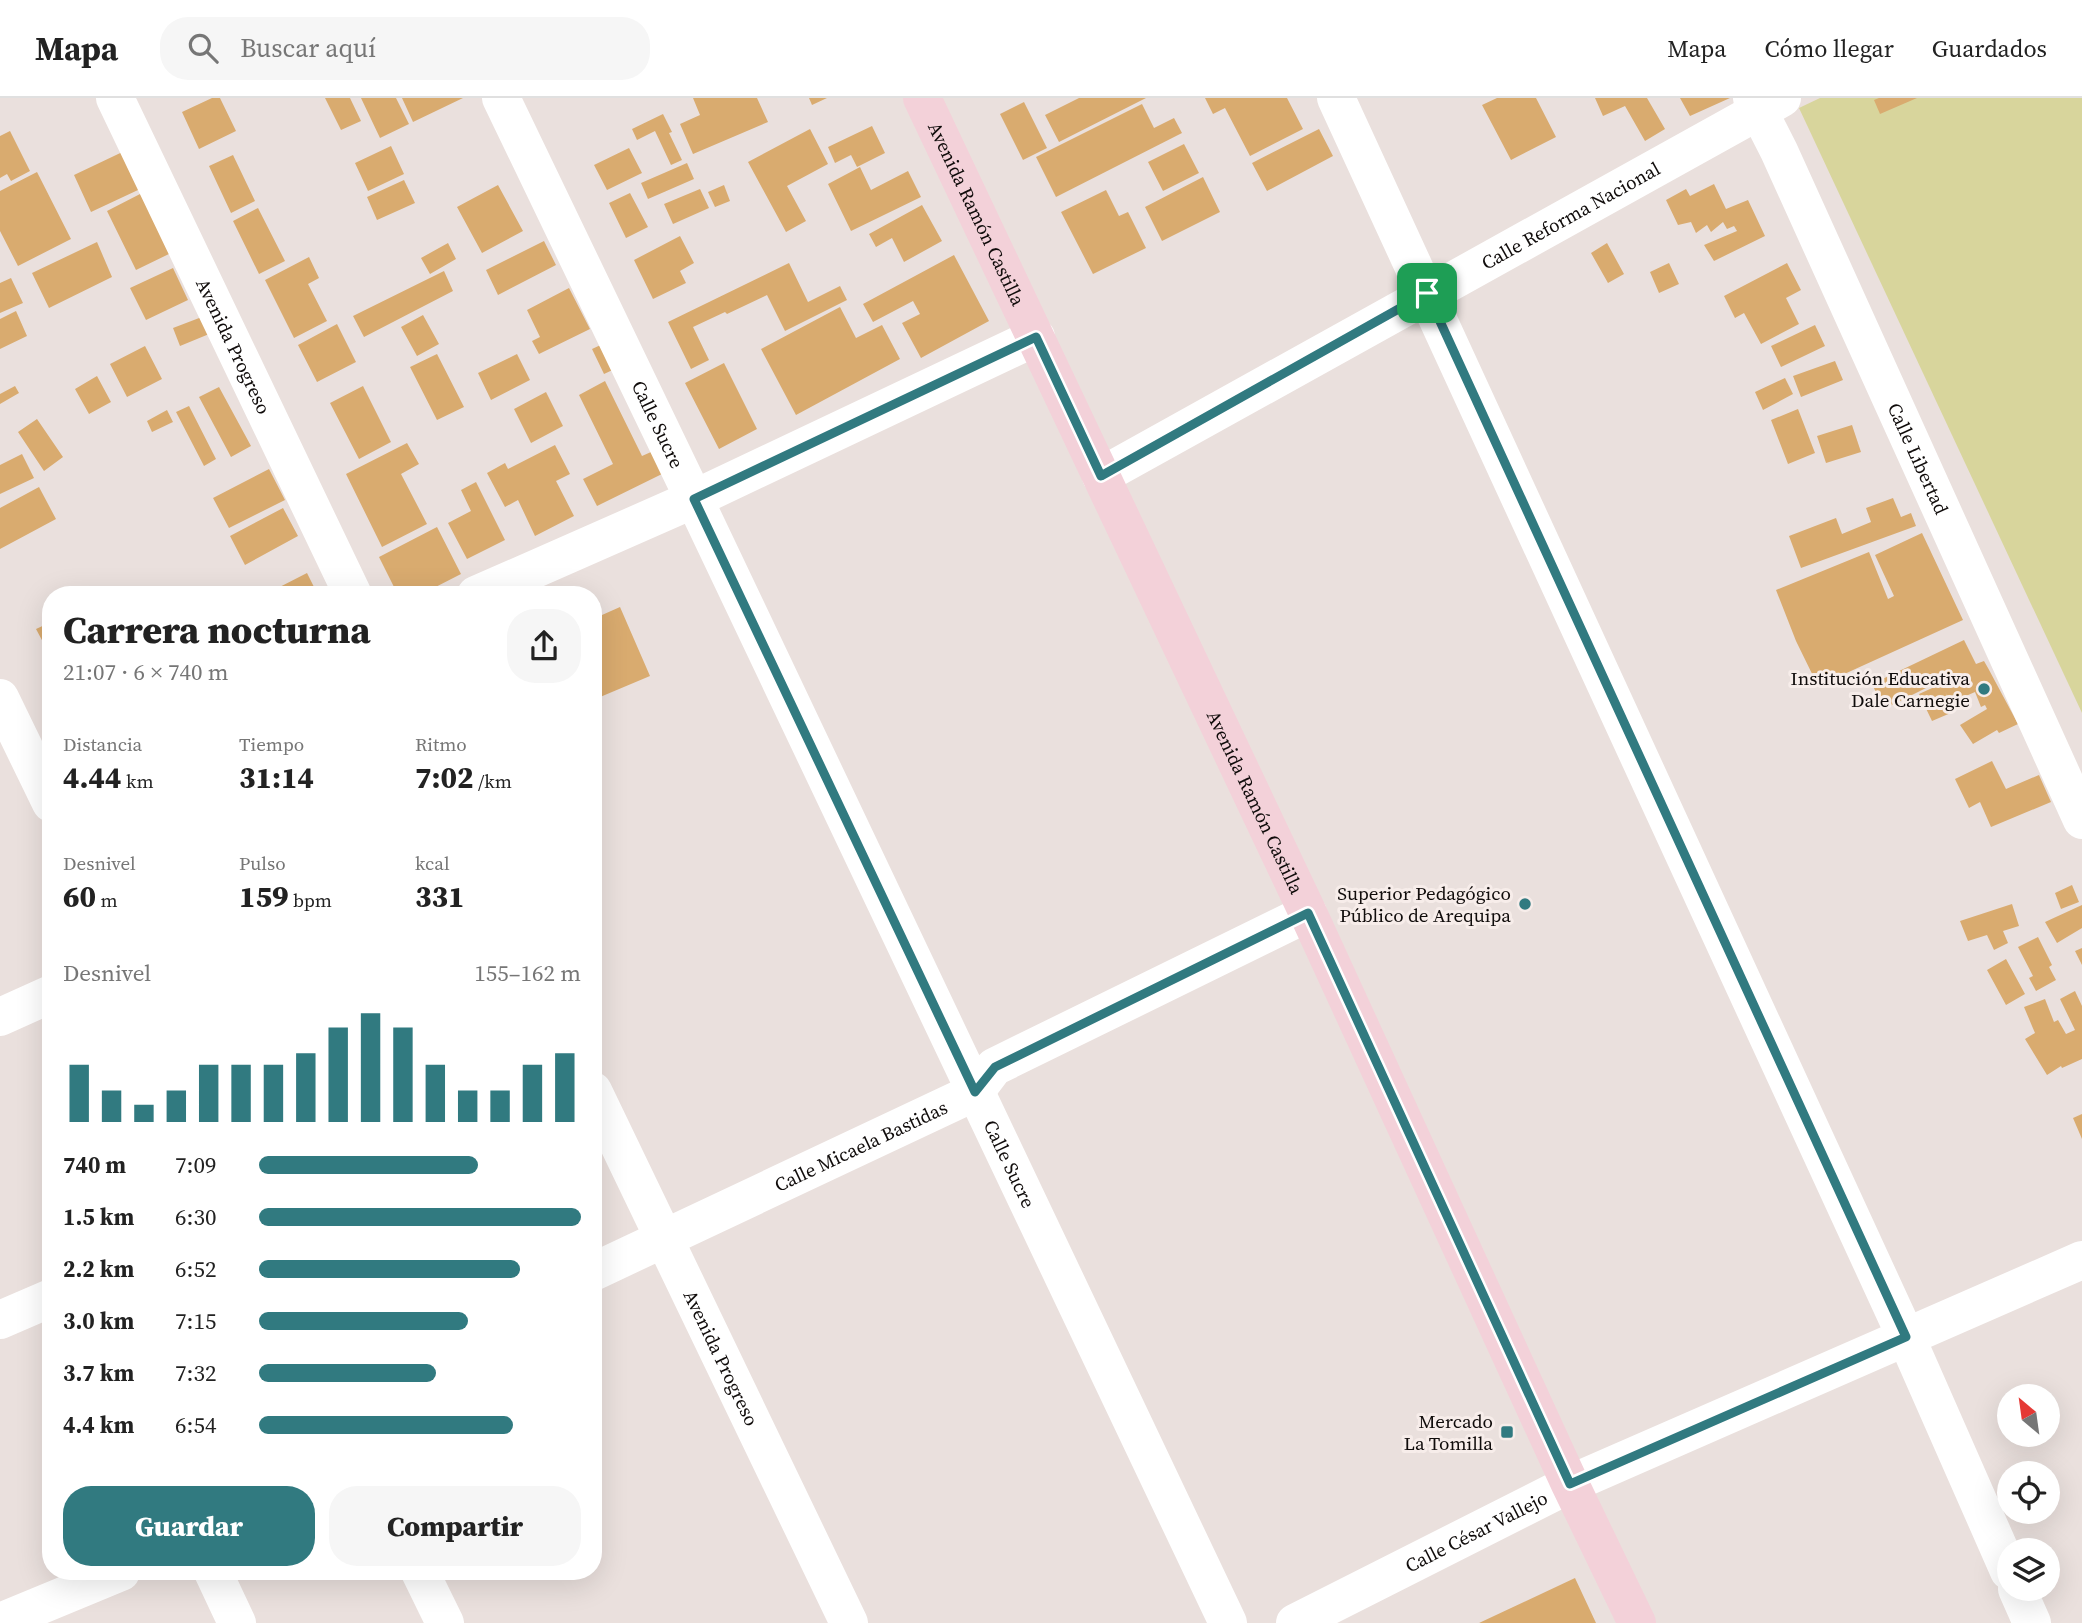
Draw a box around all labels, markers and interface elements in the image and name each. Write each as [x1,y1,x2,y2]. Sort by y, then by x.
search box [160,17,650,80]
text: Mapa [35,26,118,71]
icon: search [184,29,222,67]
text: Buscar aquí [240,30,376,66]
text: Mapa [1667,32,1726,65]
text: Cómo llegar [1764,32,1894,65]
text: Guardados [1932,32,2047,65]
street label: Avenida Ramón Castilla [922,118,1032,310]
street label: Calle Reforma Nacional [1476,155,1665,275]
pin [1397,263,1457,323]
street label: Avenida Progreso [190,274,277,418]
icon: arrive [1408,274,1446,312]
street label: Calle Sucre [626,376,690,472]
street label: Calle Libertad [1882,398,1955,519]
text: Carrera nocturna [63,604,370,656]
button: share [507,609,581,683]
text: 21:07 · 6 × 740 m [63,656,229,688]
place label: Institución Educativa Dale Carnegie [1791,665,1970,713]
marker: Institución Educativa Dale Carnegie [1976,681,1992,697]
street label: Avenida Ramón Castilla [1201,706,1310,898]
text: Distancia [63,731,142,757]
text: Tiempo [239,731,304,757]
text: Ritmo [415,731,467,757]
text: 4.44 [63,757,122,798]
text: 31:14 [239,757,314,798]
text: 7:02 [415,757,474,798]
text: km [122,768,154,794]
text: /km [474,768,512,794]
text: Desnivel [63,850,136,876]
text: Pulso [239,850,286,876]
text: kcal [415,850,450,876]
text: 60 [63,876,96,917]
text: 159 [239,876,289,917]
text: 331 [415,876,465,917]
place label: Superior Pedagógico Público de Arequipa [1337,880,1511,928]
text: m [96,887,118,913]
text: bpm [289,887,332,913]
marker: Superior Pedagógico Público de Arequipa [1517,896,1533,912]
text: Desnivel [63,957,151,989]
text: 155–162 m [474,957,581,989]
street label: Calle Micaela Bastidas [770,1094,951,1198]
street label: Calle Sucre [978,1116,1042,1212]
text: 740 m [63,1149,126,1181]
text: 7:09 [175,1149,216,1181]
text: 1.5 km [63,1201,134,1233]
text: 6:30 [175,1201,216,1233]
text: 2.2 km [63,1253,134,1285]
text: 6:52 [175,1253,216,1285]
street label: Avenida Progreso [678,1286,765,1430]
text: 3.0 km [63,1305,134,1337]
text: 7:15 [175,1305,216,1337]
text: 3.7 km [63,1357,134,1389]
text: 7:32 [175,1357,216,1389]
north arrow [1997,1384,2060,1447]
map controls [1997,1384,2060,1601]
place label: Mercado La Tomilla [1404,1408,1493,1456]
text: 4.4 km [63,1409,134,1441]
text: 6:54 [175,1409,216,1441]
marker: Mercado La Tomilla [1499,1424,1515,1440]
button: locate [1997,1461,2060,1524]
street label: Calle César Vallejo [1401,1485,1552,1578]
button: Guardar [63,1486,315,1566]
button: Compartir [329,1486,581,1566]
button: layers [1997,1538,2060,1601]

